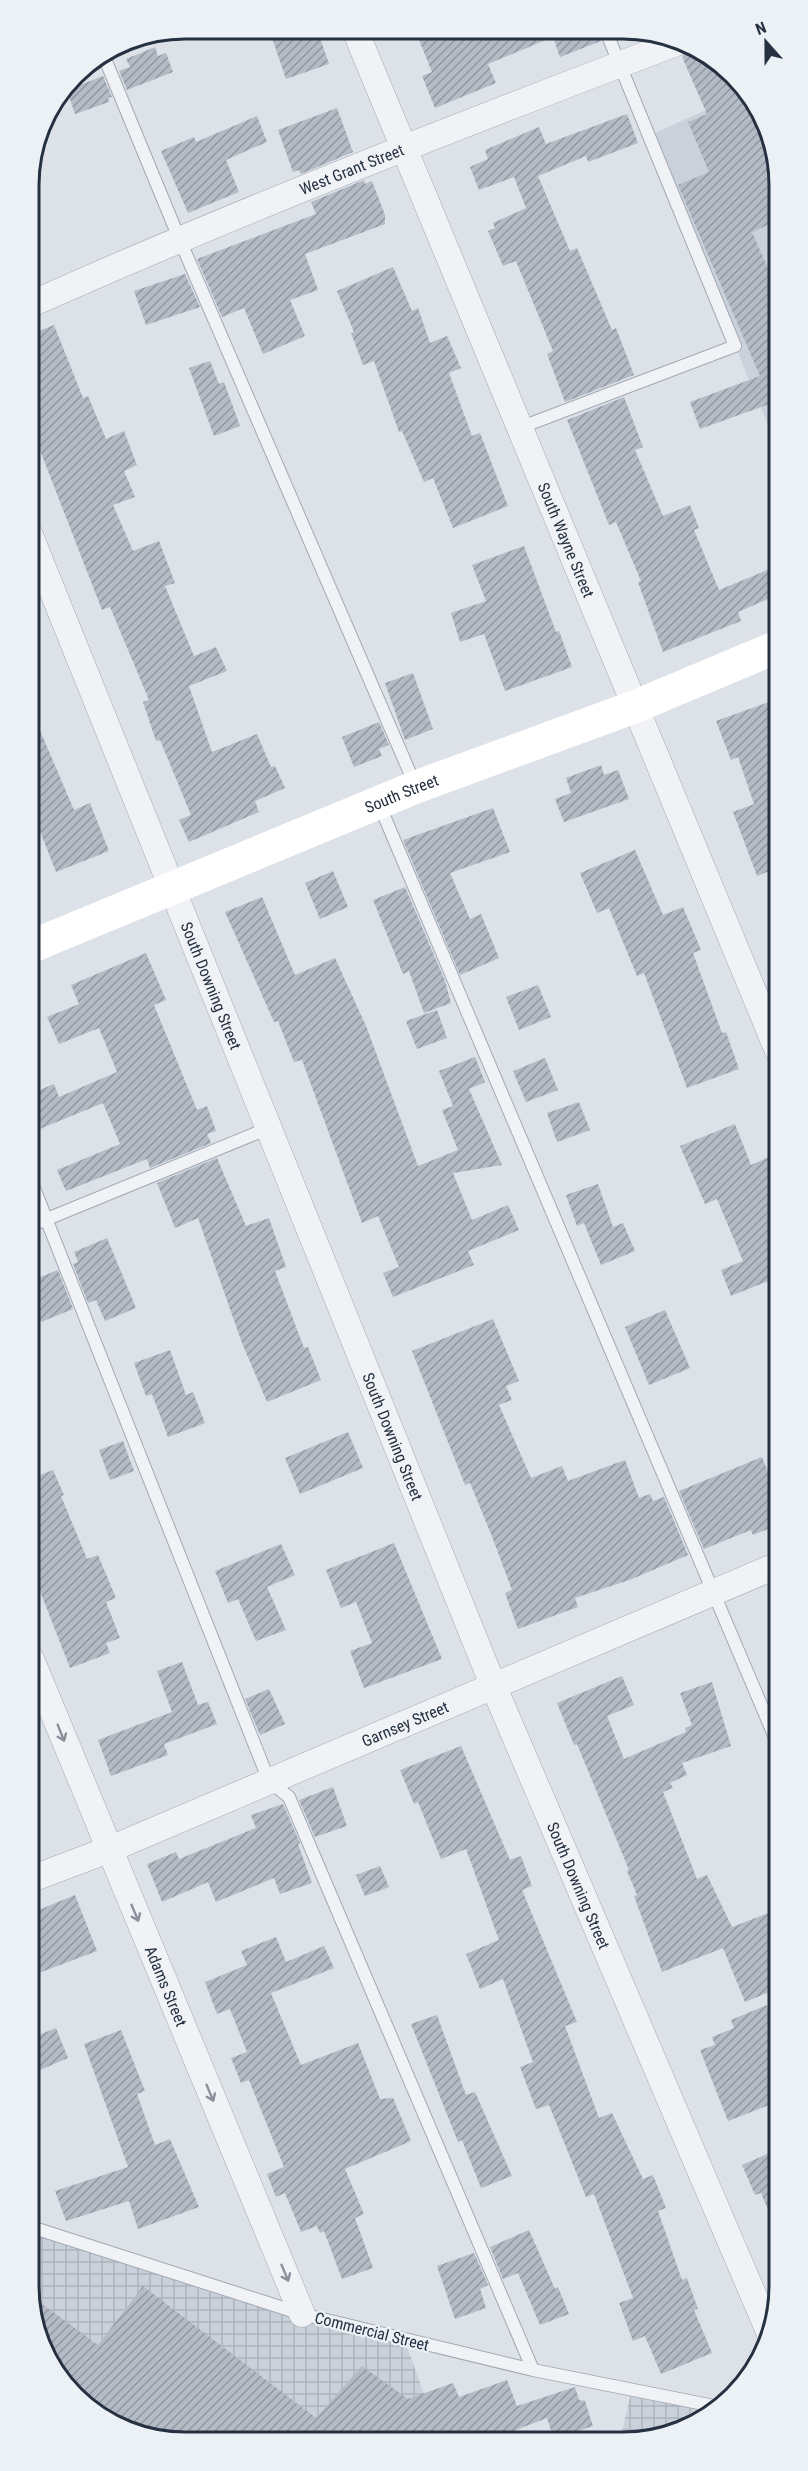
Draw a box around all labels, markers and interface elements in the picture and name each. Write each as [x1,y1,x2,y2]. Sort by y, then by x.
north arrow [736,12,796,72]
text: N [753,18,769,39]
street label: West Grant Street [297,140,407,199]
street label: South Wayne Street [534,480,598,601]
street label: South Street [362,771,441,817]
street label: South Downing Street [177,919,245,1053]
street label: South Downing Street [358,1370,427,1504]
street label: Garnsey Street [359,1697,452,1751]
one-way arrow [56,1723,67,1741]
street label: South Downing Street [543,1819,614,1952]
one-way arrow [130,1903,141,1922]
street label: Adams Street [141,1943,191,2030]
one-way arrow [205,2083,216,2102]
one-way arrow [280,2263,291,2282]
street label: Commercial Street [313,2308,431,2355]

